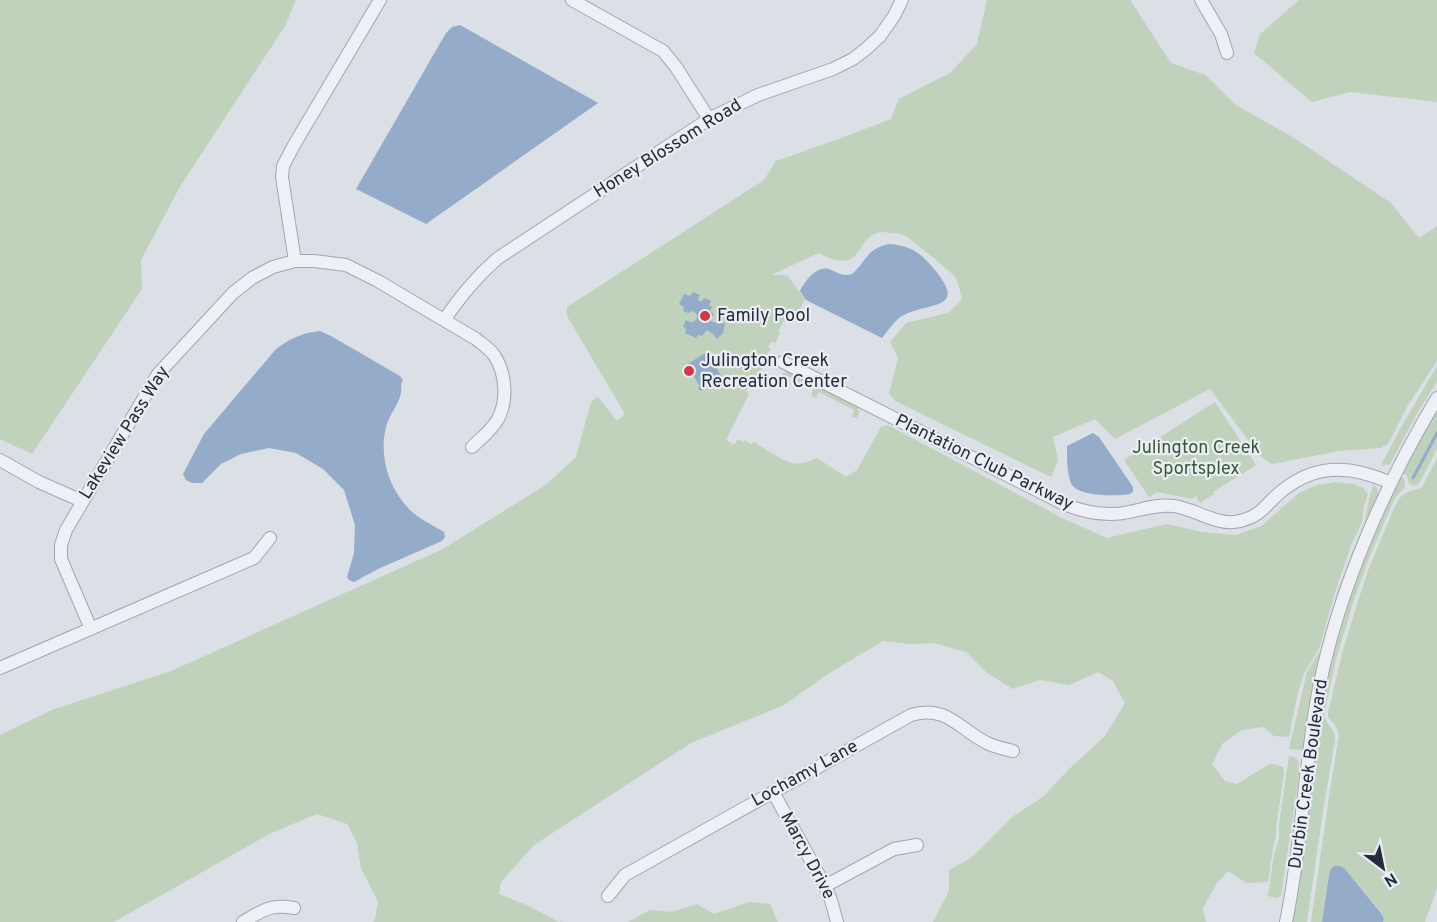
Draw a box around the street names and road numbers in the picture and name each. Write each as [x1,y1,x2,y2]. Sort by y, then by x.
street label: Honey Blossom Road [590,94,746,204]
street label: Lakeview Pass Way [75,362,175,504]
street label: Plantation Club Parkway [891,410,1077,516]
street label: Durbin Creek Boulevard [1284,678,1334,870]
street label: Lochamy Lane [748,735,862,813]
street label: Marcy Drive [774,808,840,904]

